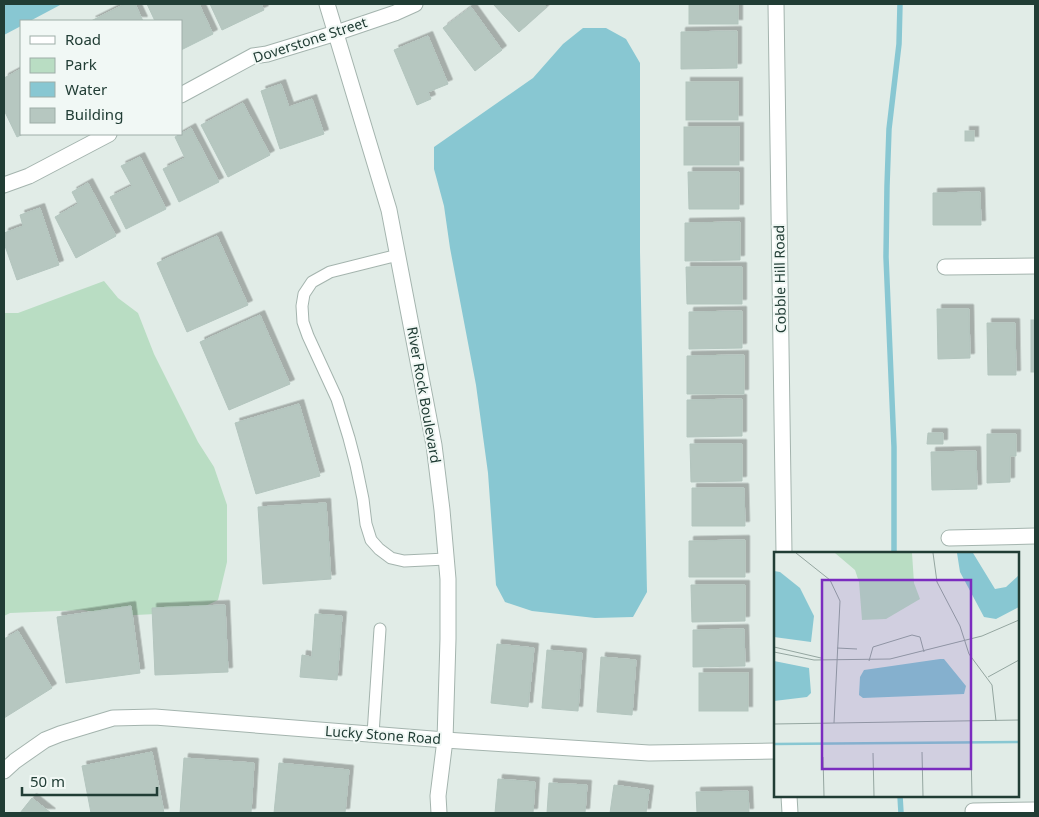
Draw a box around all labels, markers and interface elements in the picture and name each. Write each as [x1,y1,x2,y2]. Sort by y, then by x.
street label: Doverstone Street [250,12,369,67]
legend [20,20,182,135]
text: Road [65,29,101,49]
text: Park [65,54,97,74]
text: Water [65,79,107,99]
text: Building [65,104,123,124]
street label: Cobble Hill Road [769,225,790,333]
street label: River Rock Boulevard [403,325,446,465]
inset map [774,552,1019,797]
street label: Lucky Stone Road [325,721,442,748]
scale bar [22,764,158,796]
text: 50 m [30,771,65,791]

